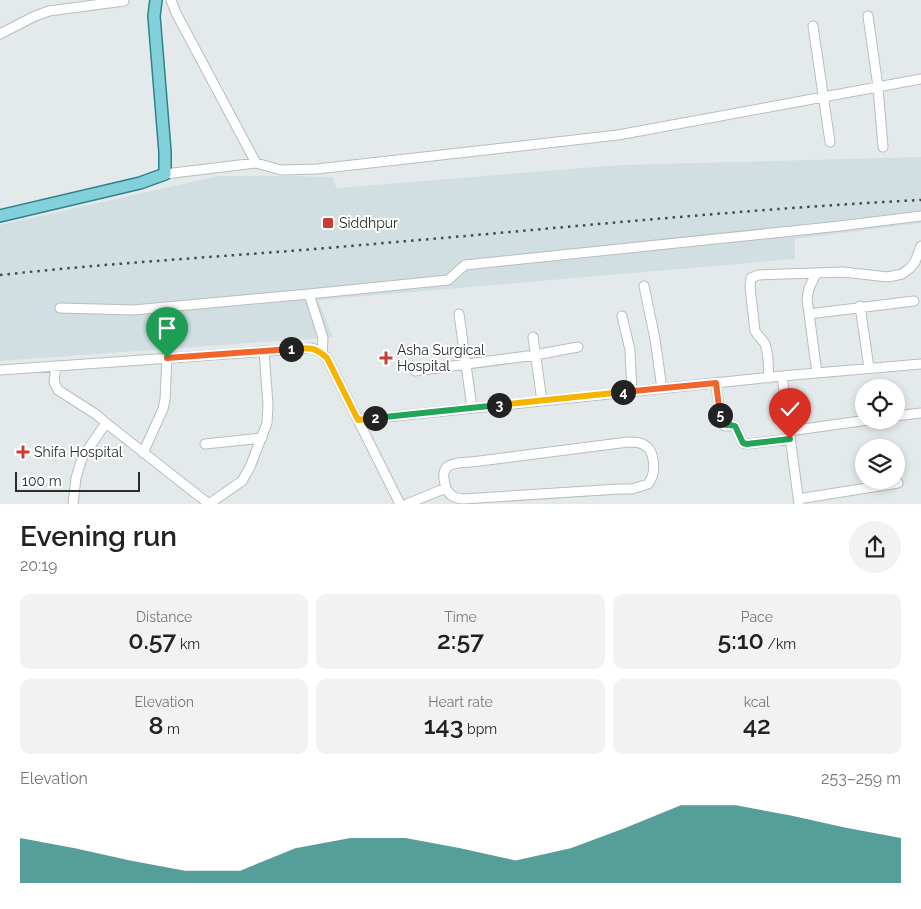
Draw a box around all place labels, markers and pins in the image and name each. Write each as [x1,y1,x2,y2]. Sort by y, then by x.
place label: Siddhpur [339,215,398,231]
marker: Siddhpur [321,216,335,230]
pin [146,307,188,358]
pin: 1 [278,336,304,362]
place label: Asha Surgical Hospital [397,342,485,374]
marker: Asha Surgical Hospital [379,351,393,365]
pin: 4 [610,380,636,404]
pin [769,388,811,439]
pin: 3 [486,392,512,418]
pin: 5 [708,402,732,428]
pin: 2 [362,406,388,430]
place label: Shifa Hospital [34,444,123,460]
marker: Shifa Hospital [16,445,30,459]

